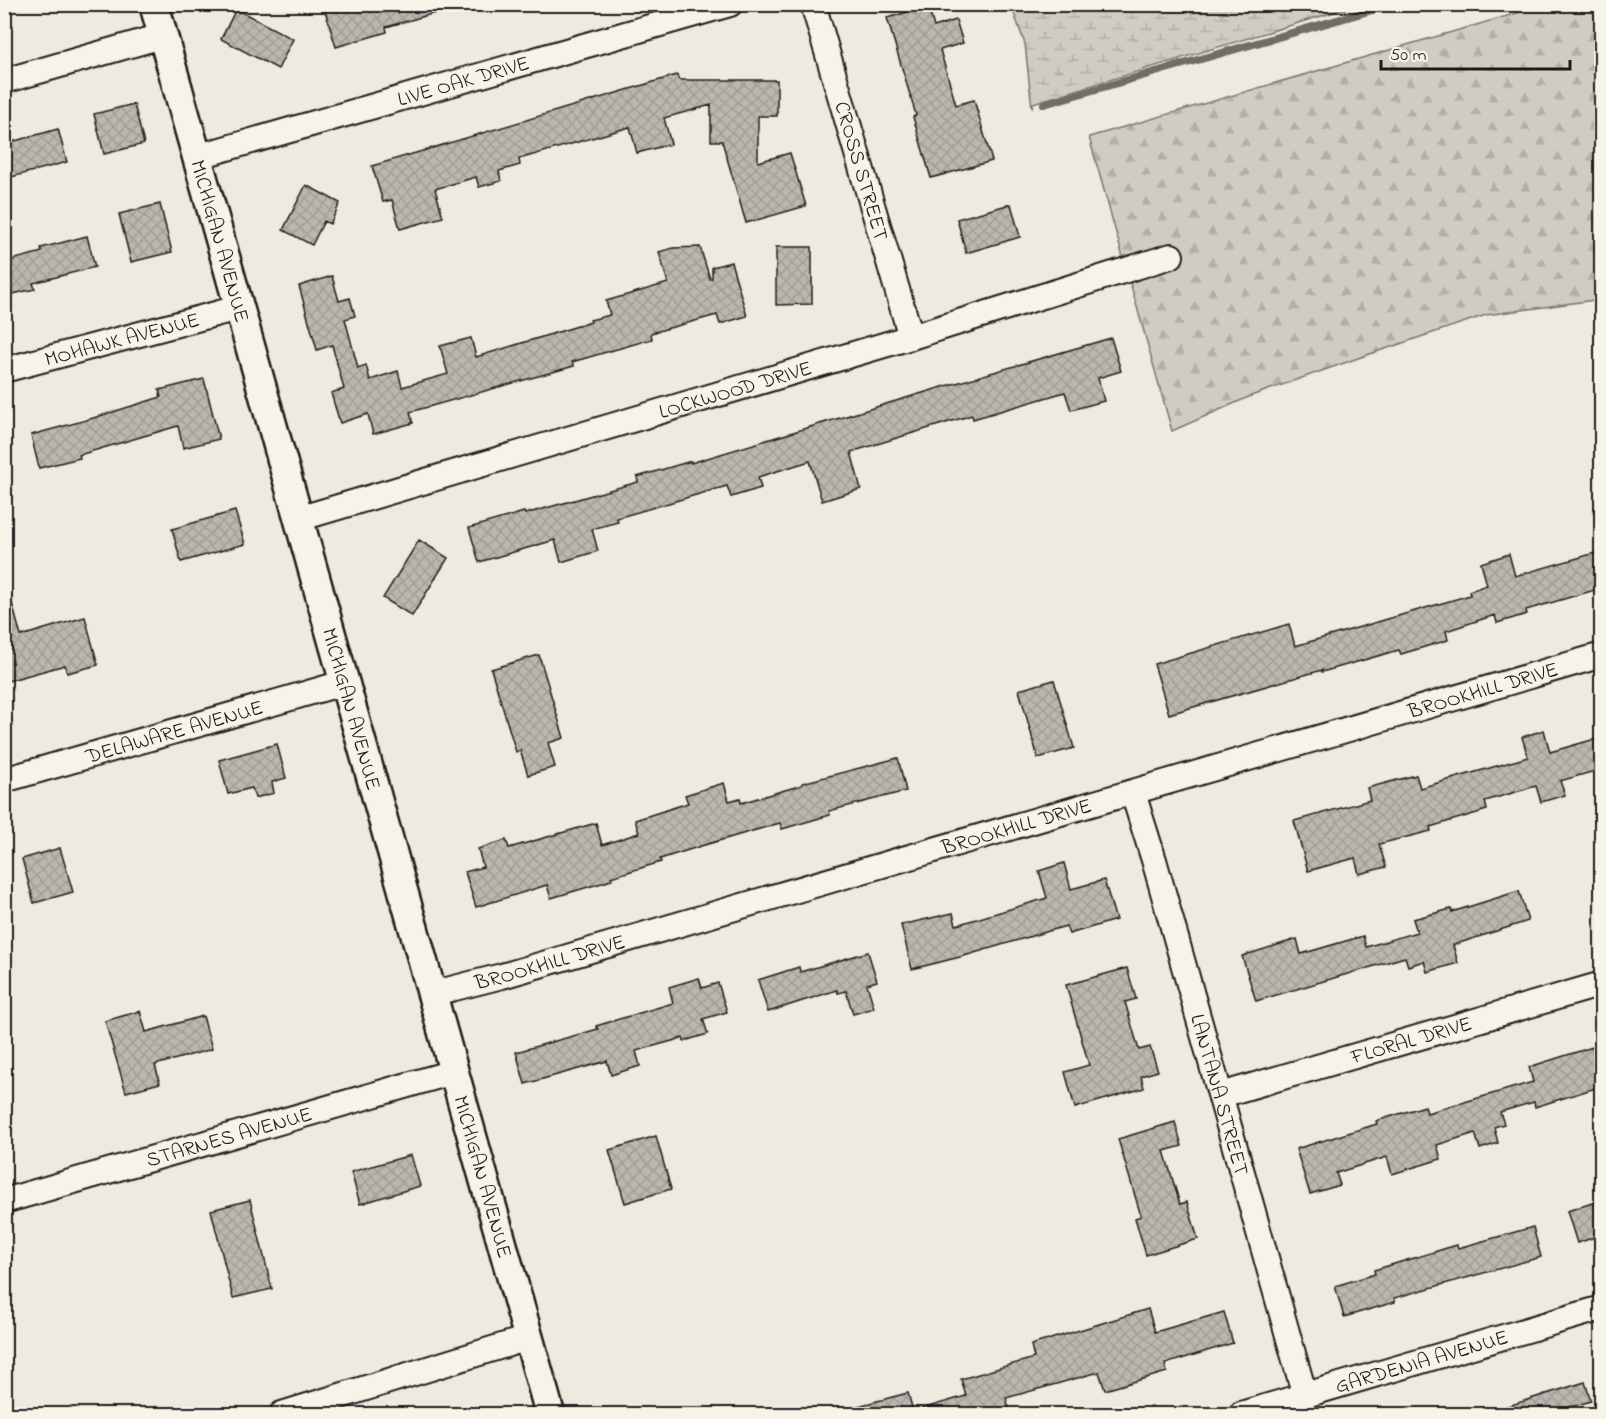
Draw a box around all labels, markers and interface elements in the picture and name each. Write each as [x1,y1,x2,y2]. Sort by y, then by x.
scale bar [1381,33,1570,71]
text: 50 m [1390,43,1427,69]
street label: LIVE OAK DRIVE [394,49,533,116]
street label: CROSS STREET [825,98,895,245]
street label: MICHIGAN AVENUE [181,157,256,326]
street label: MOHAWK AVENUE [42,306,203,376]
street label: LOCKWOOD DRIVE [656,354,816,428]
street label: MICHIGAN AVENUE [313,625,387,794]
street label: BROOKHILL DRIVE [1404,656,1562,728]
street label: DELAWARE AVENUE [81,694,267,773]
street label: BROOKHILL DRIVE [937,792,1095,864]
street label: BROOKHILL DRIVE [471,928,629,1000]
street label: FLORAL DRIVE [1347,1010,1476,1074]
street label: LANTANA STREET [1181,1011,1255,1180]
street label: MICHIGAN AVENUE [444,1092,519,1262]
street label: STARNES AVENUE [143,1100,316,1176]
street label: GARDENIA AVENUE [1332,1323,1512,1403]

